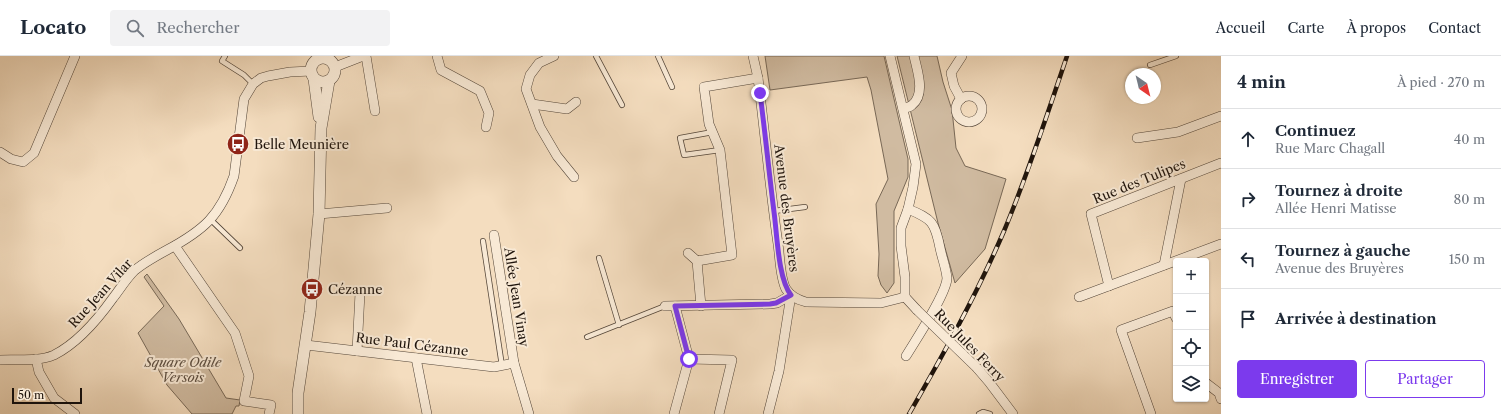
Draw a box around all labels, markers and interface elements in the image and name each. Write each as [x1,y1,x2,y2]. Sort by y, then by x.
search box [110,10,390,46]
text: Locato [20,16,86,39]
icon: search [124,17,146,39]
text: Rechercher [156,18,239,37]
text: Accueil [1216,19,1266,37]
text: Carte [1288,19,1324,37]
text: À propos [1346,19,1406,37]
text: Contact [1428,19,1481,37]
north arrow [1125,68,1161,104]
text: 4 min [1237,72,1286,92]
text: À pied · 270 m [1397,74,1485,90]
route end [751,84,769,102]
text: Continuez [1275,121,1356,140]
icon: ahead [1237,128,1259,150]
bus stop icon: Belle Meunière [225,131,251,157]
text: 40 m [1454,131,1485,147]
place label: Belle Meunière [254,136,349,152]
text: Rue Marc Chagall [1275,140,1385,156]
street label: Avenue des Bruyères [771,142,803,273]
street label: Rue des Tulipes [1090,155,1188,207]
text: Tournez à droite [1275,181,1403,200]
icon: right [1237,188,1259,210]
text: 80 m [1453,191,1485,207]
text: Allée Henri Matisse [1275,200,1397,216]
text: Tournez à gauche [1275,241,1411,260]
street label: Allée Jean Vinay [501,245,533,349]
icon: left [1237,248,1259,270]
text: 150 m [1449,251,1485,267]
street label: Rue Jean Vilar [65,255,136,331]
map controls [1173,258,1209,402]
button: + [1173,258,1209,294]
text: Avenue des Bruyères [1275,260,1404,276]
bus stop icon: Cézanne [299,276,325,302]
place label: Cézanne [328,281,382,297]
button: − [1173,294,1209,330]
street label: Rue Jules Ferry [931,305,1009,385]
icon: arrive [1237,308,1259,330]
text: Arrivée à destination [1275,309,1437,328]
street label: Rue Paul Cézanne [355,329,469,359]
button: locate [1173,330,1209,366]
route start [680,350,698,368]
park label: Square Odile Versois [144,354,222,385]
button: Enregistrer [1237,360,1357,398]
button: Partager [1365,360,1485,398]
button: layers [1173,366,1209,402]
scale bar [12,386,82,405]
text: 50 m [18,388,44,402]

